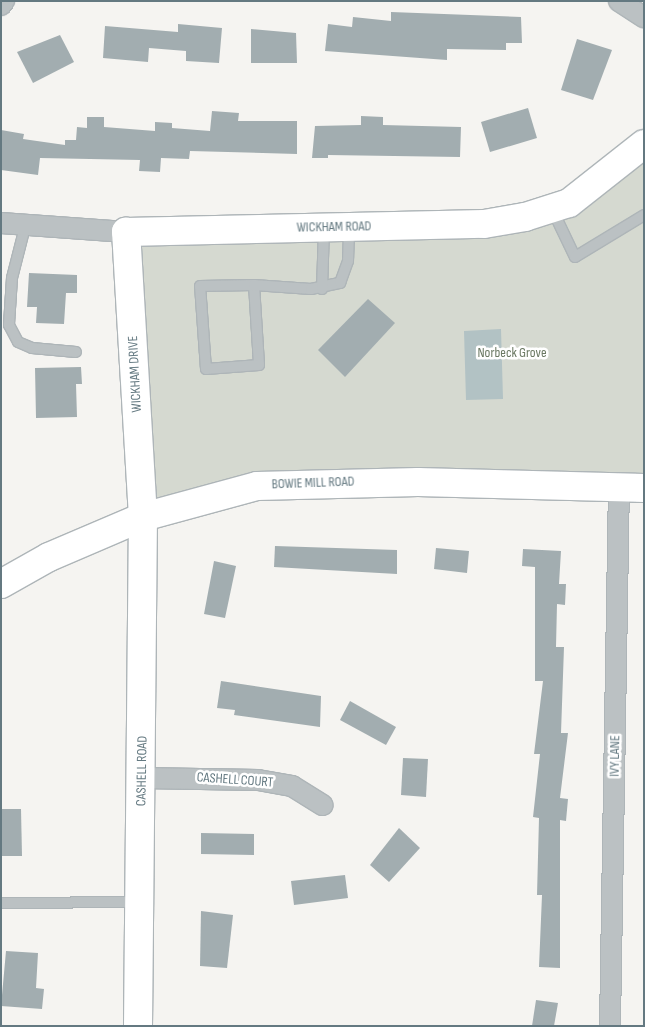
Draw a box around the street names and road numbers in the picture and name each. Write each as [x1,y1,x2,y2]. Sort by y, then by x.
street label: WICKHAM ROAD [296,218,372,236]
street label: WICKHAM DRIVE [125,335,145,413]
street label: BOWIE MILL ROAD [271,473,355,493]
street label: IVY LANE [606,735,624,777]
street label: CASHELL ROAD [133,736,151,806]
street label: CASHELL COURT [196,769,274,791]

